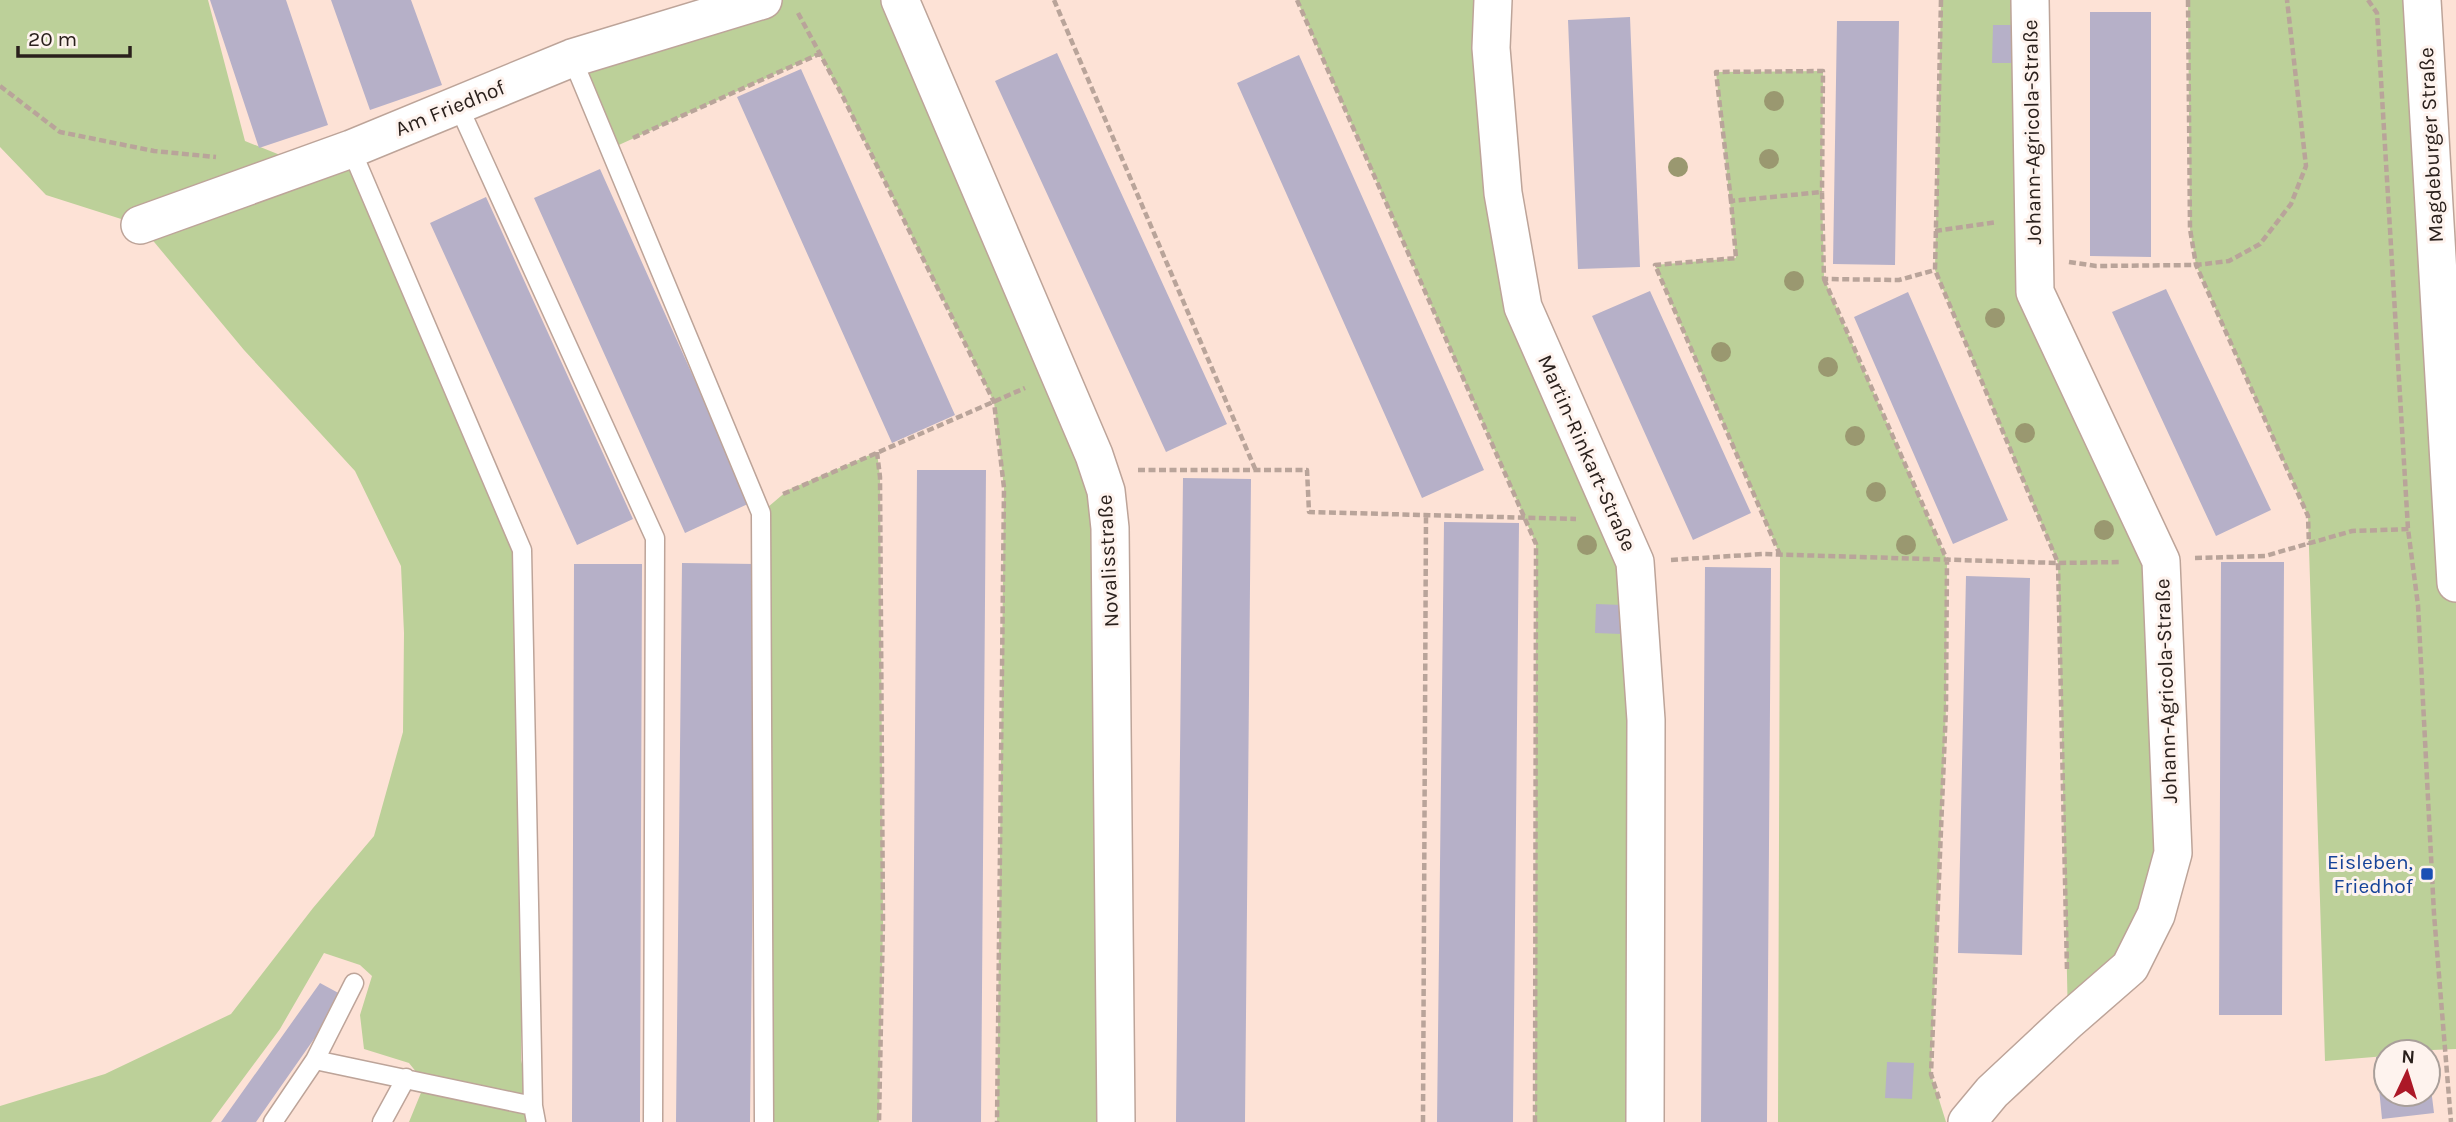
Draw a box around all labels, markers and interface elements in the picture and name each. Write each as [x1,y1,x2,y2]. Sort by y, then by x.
scale bar [18,14,130,58]
street label: Johann-Agricola-Straße [2018,19,2046,245]
text: 20 m [28,27,77,51]
street label: Magdeburger Straße [2414,47,2448,243]
street label: Am Friedhof [392,75,509,141]
street label: Martin-Rinkart-Straße [1533,351,1641,555]
street label: Novalisstraße [1093,494,1123,628]
street label: Johann-Agricola-Straße [2150,578,2182,804]
place label: Eisleben, Friedhof [2327,850,2414,898]
marker: Eisleben, Friedhof [2419,866,2435,882]
north arrow [2372,1038,2442,1108]
text: N [2401,1046,2416,1068]

